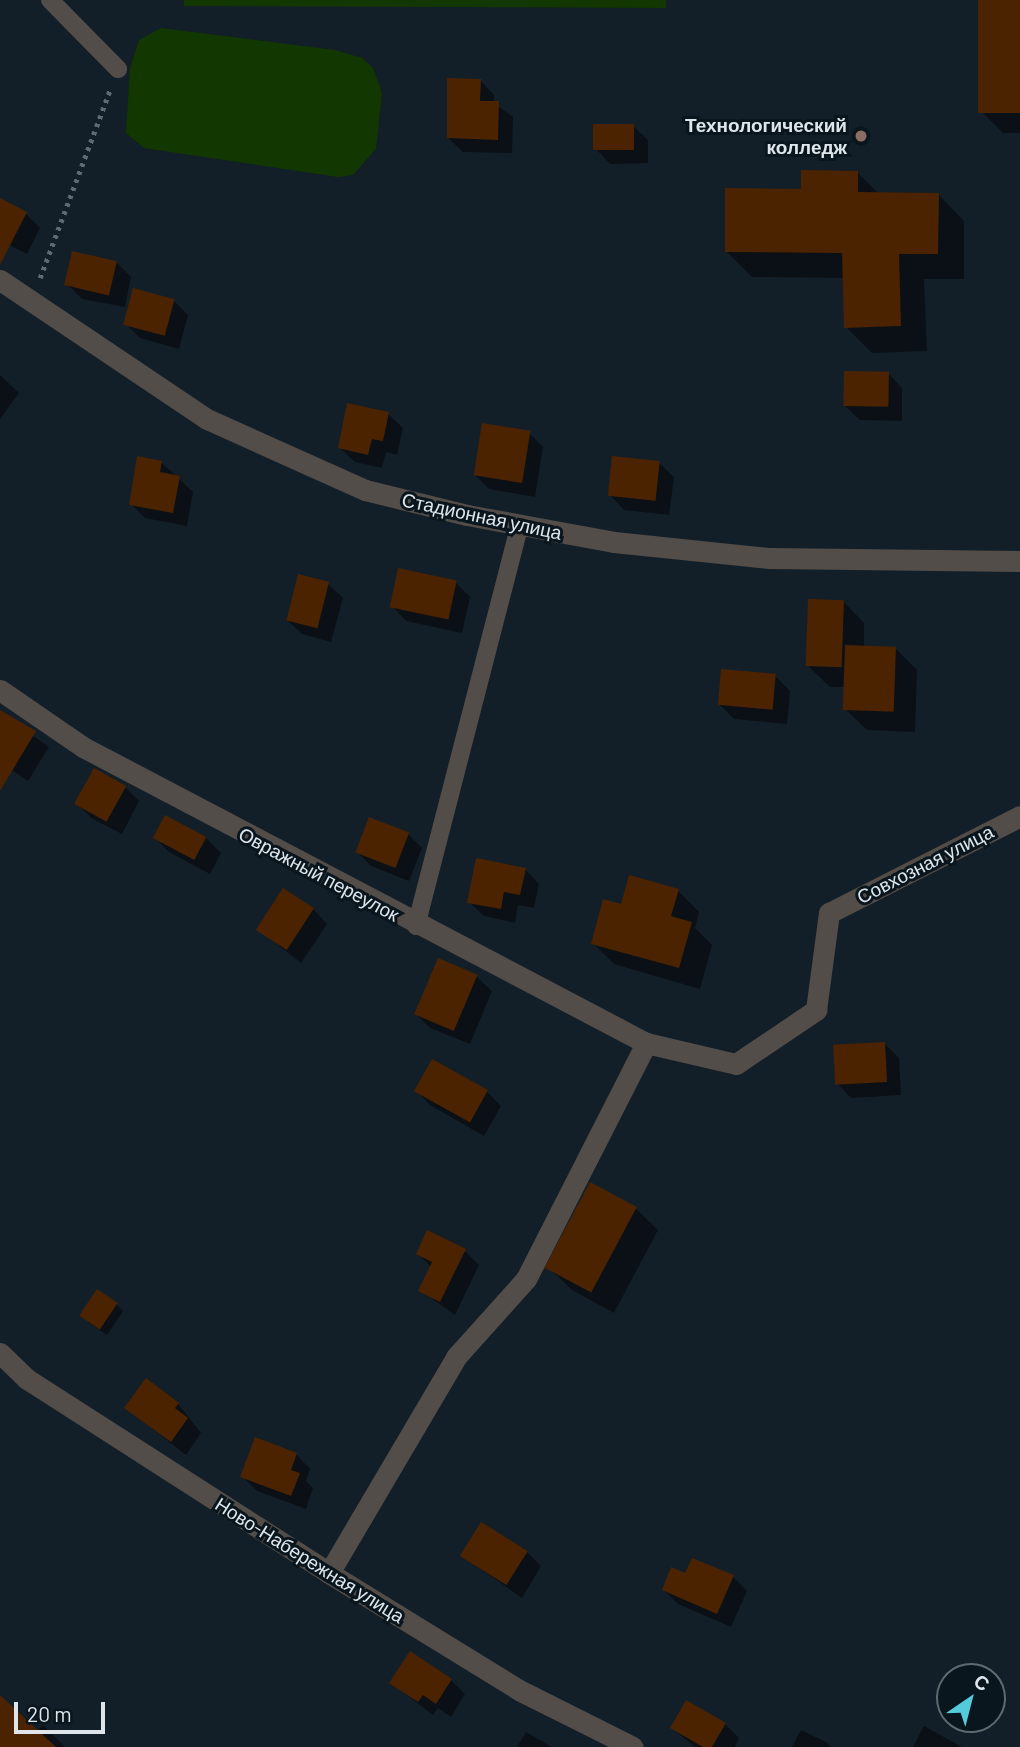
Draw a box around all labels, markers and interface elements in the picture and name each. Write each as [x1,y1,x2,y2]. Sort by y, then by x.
place label: Технологический колледж [685,114,847,158]
marker: Технологический колледж [853,128,869,144]
street label: Стадионная улица [400,488,564,544]
street label: Совхозная улица [853,820,997,908]
street label: Овражный переулок [235,822,403,926]
street label: Ново-Набережная улица [211,1492,409,1628]
north arrow [936,1663,1006,1733]
text: С [970,1669,994,1695]
scale bar [18,1688,108,1732]
text: 20 m [27,1701,72,1726]

